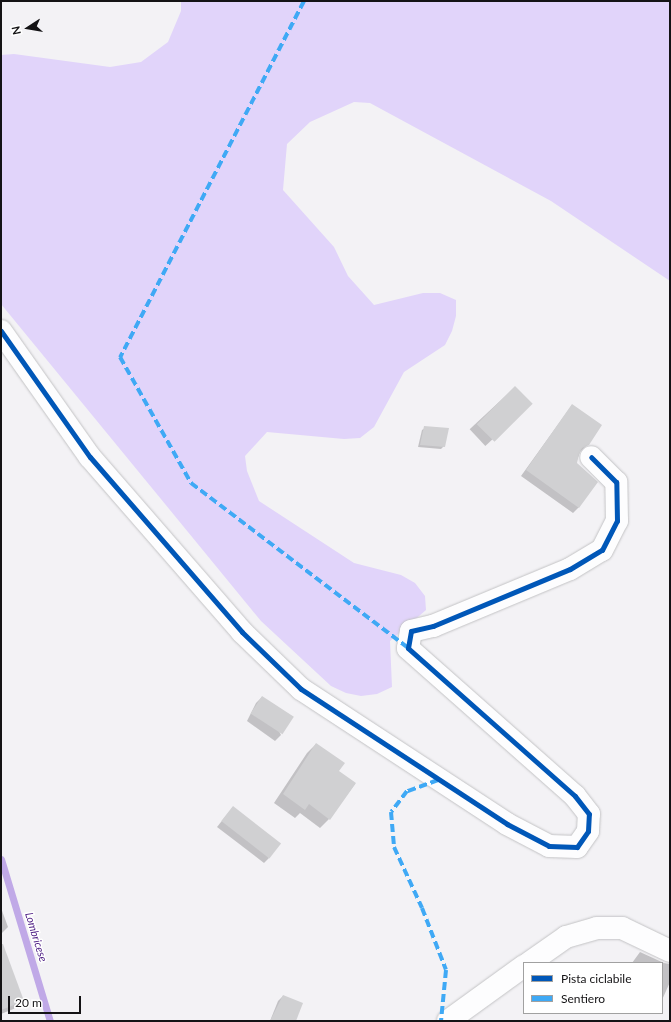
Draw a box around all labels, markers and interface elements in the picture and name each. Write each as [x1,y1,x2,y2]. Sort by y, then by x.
north arrow [8,8,48,48]
text: N [9,25,23,36]
water label: Lombricese [22,911,50,963]
legend [523,962,663,1014]
text: Pista ciclabile [561,971,632,986]
scale bar [10,988,83,1014]
text: Sentiero [561,991,605,1006]
text: 20 m [15,995,42,1010]

